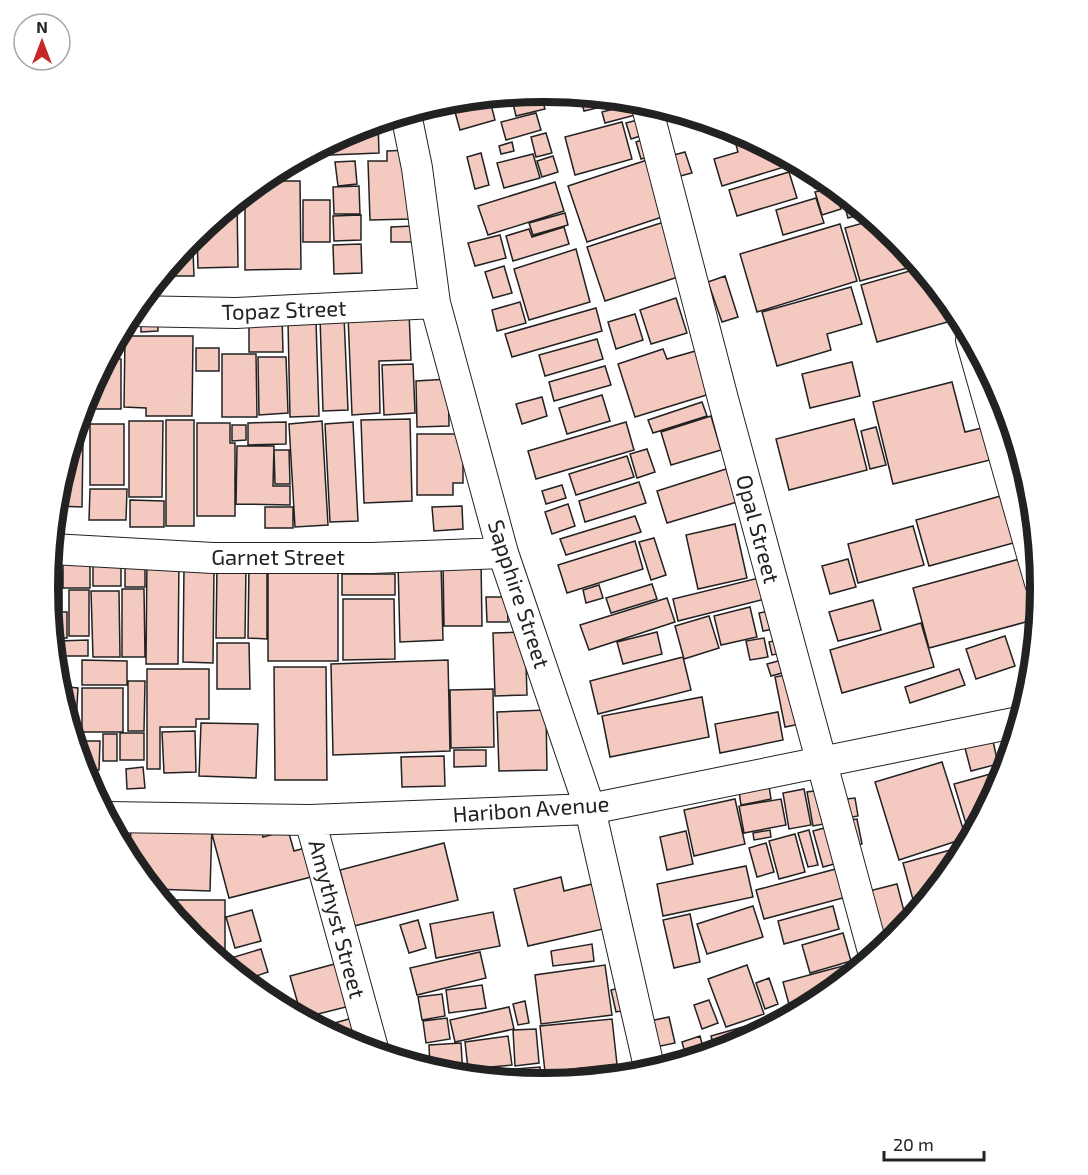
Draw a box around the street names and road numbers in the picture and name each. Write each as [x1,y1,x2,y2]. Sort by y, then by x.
street label: Topaz Street [221,294,347,324]
street label: Opal Street [732,471,786,586]
street label: Sapphire Street [484,516,556,671]
street label: Garnet Street [211,543,345,569]
street label: Haribon Avenue [452,790,610,826]
street label: Amythyst Street [304,837,372,1001]

